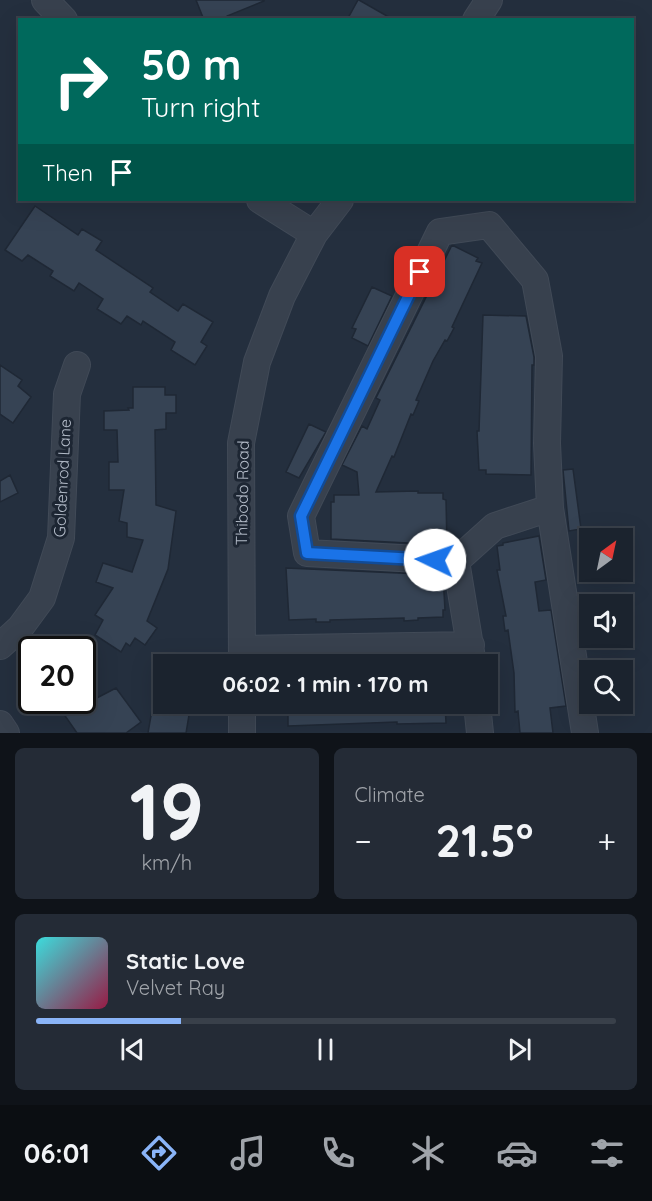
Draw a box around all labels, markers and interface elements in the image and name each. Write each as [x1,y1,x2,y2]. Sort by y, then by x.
text: 50 m [141,38,241,91]
icon: right [42,42,120,120]
text: Turn right [141,90,260,124]
icon: arrive [105,156,138,189]
text: Then [42,159,93,187]
pin [394,246,445,297]
icon: arrive [403,255,436,288]
street label: Goldenrod Lane [49,418,75,538]
street label: Thibodo Road [231,440,253,546]
position arrow [403,528,467,592]
north arrow [579,528,633,582]
map controls [579,528,633,714]
button: sound [579,594,633,648]
speed limit sign: 20 [18,636,96,714]
button: search [579,660,633,714]
text: 06:02 · 1 min · 170 m [222,670,429,698]
text: 19 [129,762,204,860]
text: Climate [355,782,425,807]
text: 21.5° [436,812,533,868]
text: − [355,820,372,861]
text: + [597,820,616,861]
text: km/h [141,850,192,875]
text: Static Love [126,947,245,975]
text: Velvet Ray [126,975,225,1000]
icon: previous [116,1033,149,1066]
icon: pause [309,1033,342,1066]
icon: next [503,1033,536,1066]
icon: directions [138,1132,180,1174]
icon: music [227,1132,269,1174]
icon: phone [317,1132,359,1174]
icon: climate [407,1132,449,1174]
icon: car [496,1132,538,1174]
icon: filters [586,1132,628,1174]
text: 06:01 [24,1136,90,1170]

